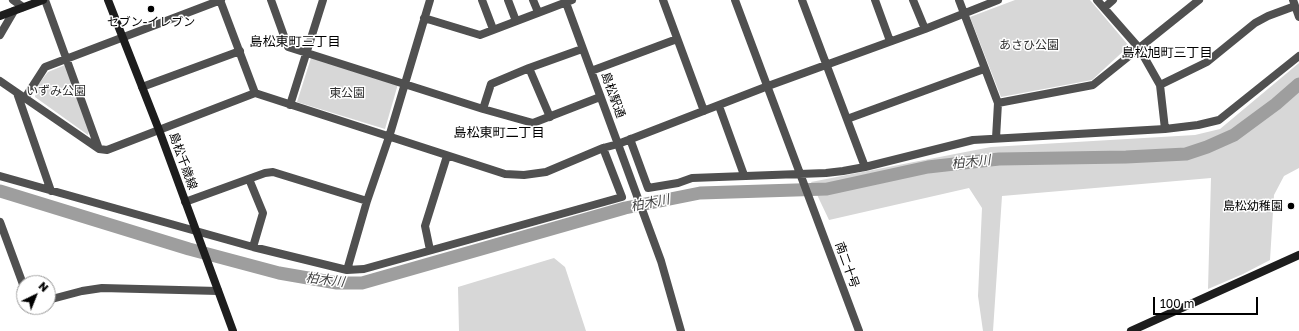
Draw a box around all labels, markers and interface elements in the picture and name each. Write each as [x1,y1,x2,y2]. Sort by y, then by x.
marker: セブン-イレブン [146,4,156,14]
place label: セブン-イレブン [107,15,195,29]
district label: 島松東町三丁目 [250,34,340,50]
park label: あさひ公園 [999,38,1059,52]
district label: 島松旭町三丁目 [1122,45,1212,61]
street label: 島松駅通 [598,70,628,120]
park label: いずみ公園 [26,84,86,98]
park label: 東公園 [329,86,365,100]
district label: 島松東町二丁目 [454,125,544,141]
street label: 島松千歳線 [166,130,200,192]
water label: 柏木川 [951,152,991,172]
water label: 柏木川 [629,192,671,214]
place label: 島松幼稚園 [1223,199,1283,213]
marker: 島松幼稚園 [1286,201,1296,211]
street label: 南二十号 [832,240,862,290]
water label: 柏木川 [305,270,345,290]
north arrow [16,275,56,315]
text: N [36,279,51,294]
scale bar [1155,289,1260,315]
text: 100 m [1160,296,1194,311]

